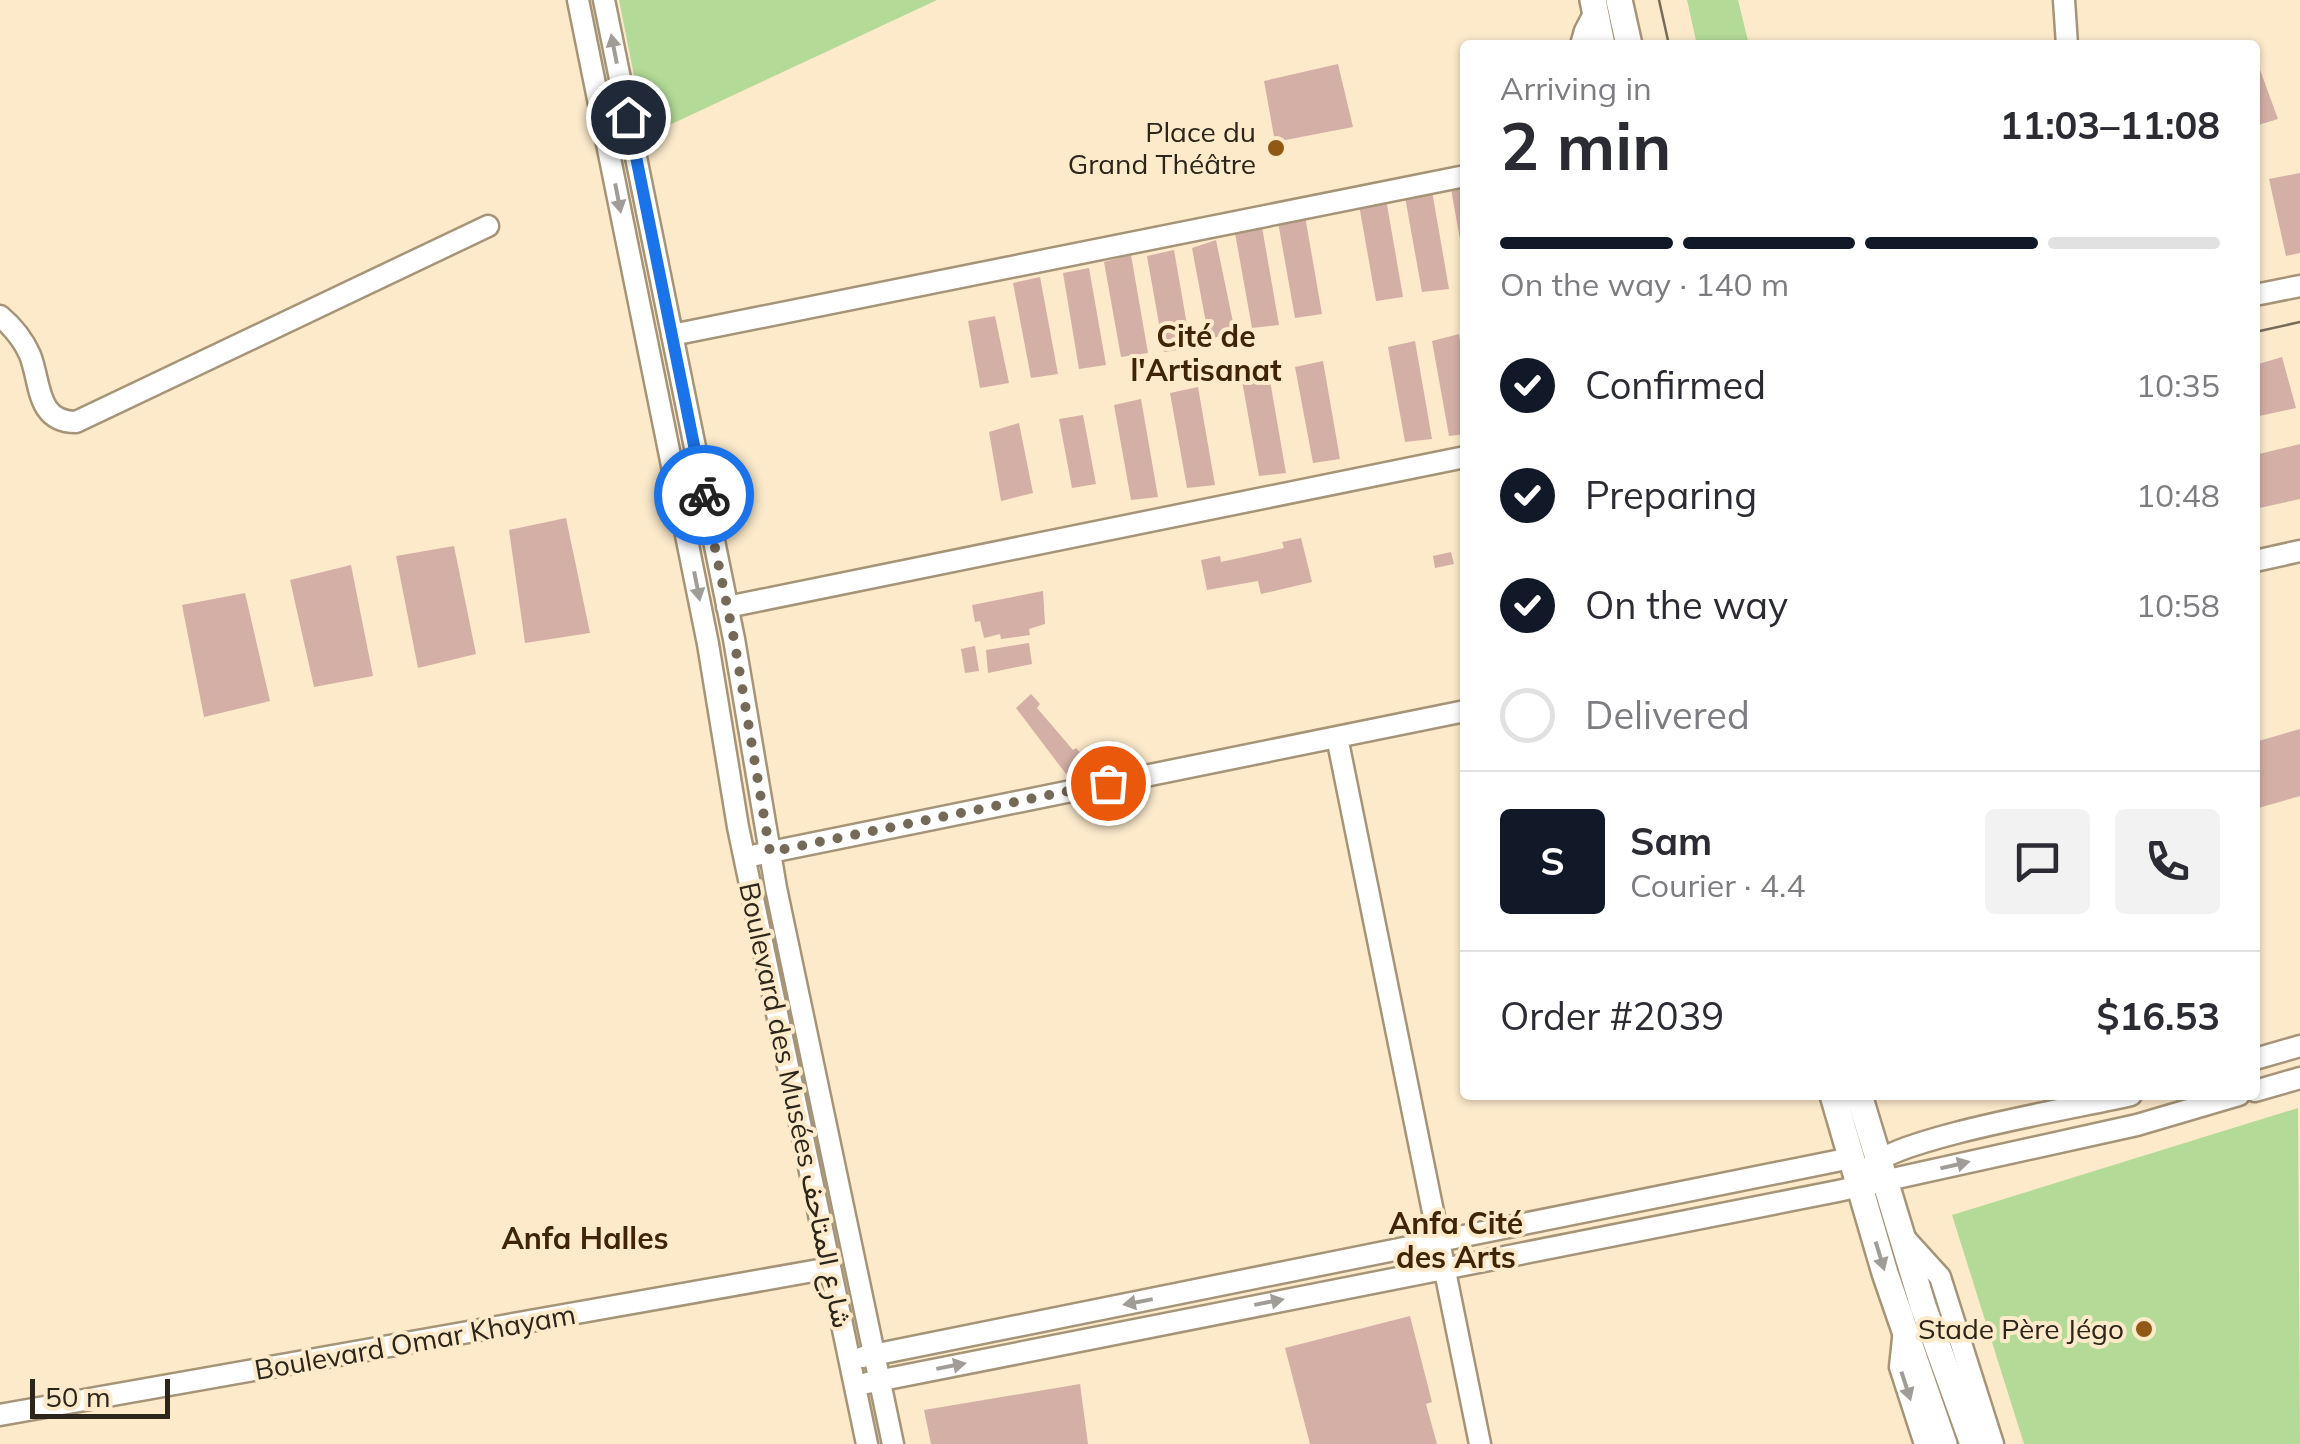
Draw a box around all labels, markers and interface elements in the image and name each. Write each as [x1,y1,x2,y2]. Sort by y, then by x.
one-way arrow [605,33,621,64]
text: Arriving in [1500,68,1652,108]
pin [586,75,671,160]
icon: home [601,90,656,145]
text: 11:03–11:08 [2000,101,2220,149]
text: 2 min [1500,105,1671,186]
place label: Place du Grand Théâtre [1068,114,1256,181]
marker: Place du Grand Théâtre [1265,137,1287,159]
one-way arrow [611,183,627,214]
text: On the way · 140 m [1500,264,1789,304]
district label: Cité de l'Artisanat [1130,317,1282,389]
icon: check [1500,358,1555,413]
text: Confirmed [1585,361,1766,409]
text: 10:35 [2136,365,2220,405]
courier [654,445,754,545]
icon: bike [677,468,732,523]
icon: check [1500,468,1555,523]
text: Preparing [1585,471,1757,519]
text: 10:48 [2136,475,2220,515]
one-way arrow [689,570,705,601]
icon: check [1500,578,1555,633]
text: On the way [1585,581,1788,629]
text: 10:58 [2136,585,2220,625]
text: Delivered [1585,691,1750,739]
pin [1066,741,1151,826]
icon: bag [1081,756,1136,811]
button: chat [1985,809,2090,914]
button: phone [2115,809,2220,914]
text: Sam [1630,817,1712,865]
text: S [1540,837,1565,885]
text: Courier · 4.4 [1630,865,1806,905]
street label: Boulevard des Musées شارع المتاحف [730,879,861,1331]
text: Order #2039 [1500,992,1724,1040]
text: $16.53 [2097,992,2220,1040]
one-way arrow [1940,1157,1971,1172]
district label: Anfa Cité des Arts [1389,1204,1523,1276]
district label: Anfa Halles [501,1219,669,1257]
one-way arrow [1873,1241,1888,1271]
one-way arrow [1122,1294,1153,1310]
one-way arrow [1254,1294,1285,1310]
street label: Boulevard Omar Khayam [252,1296,578,1387]
place label: Stade Père Jégo [1918,1311,2124,1346]
marker: Stade Père Jégo [2133,1318,2155,1340]
one-way arrow [936,1357,967,1373]
one-way arrow [1899,1372,1914,1402]
scale bar [30,1374,170,1418]
text: 50 m [45,1379,111,1414]

